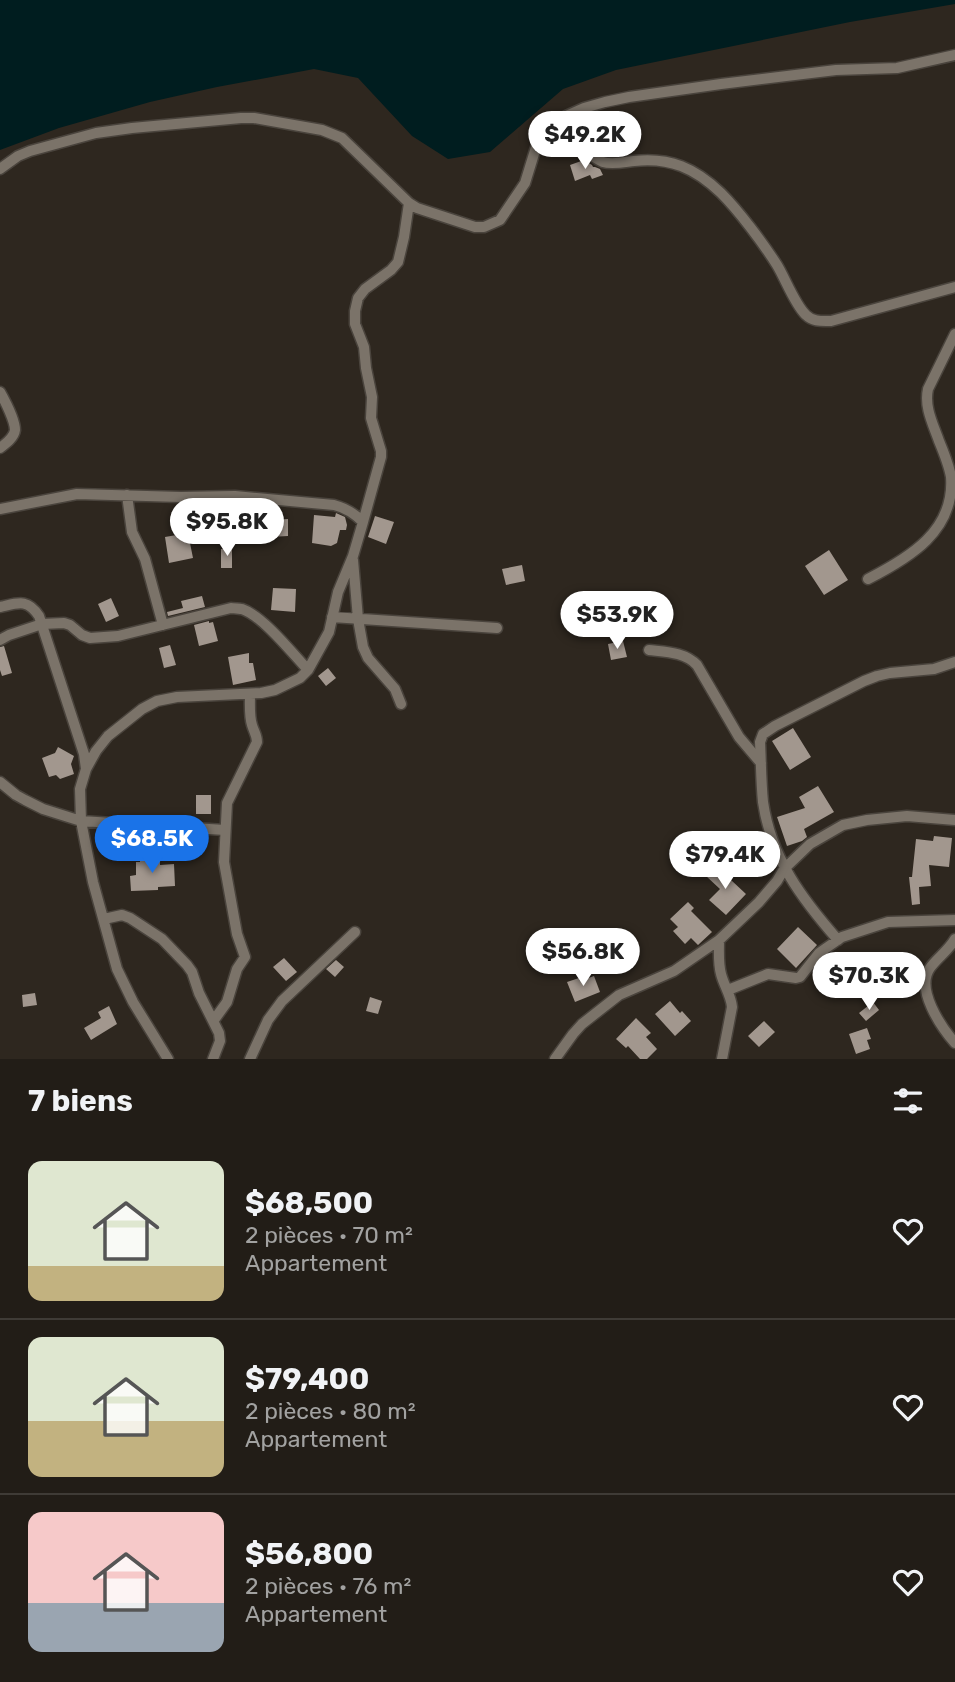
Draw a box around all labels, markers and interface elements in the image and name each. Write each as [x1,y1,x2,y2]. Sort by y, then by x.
pin: $49.2K [528,111,642,171]
text: $49.2K [544,120,626,148]
pin: $95.8K [170,498,284,558]
text: $95.8K [186,507,268,535]
pin: $53.9K [560,592,674,651]
text: $53.9K [577,600,657,628]
pin: $68.5K [95,816,209,875]
text: $68.5K [111,824,193,852]
pin: $79.4K [668,832,782,891]
text: $79.4K [685,840,765,868]
pin: $56.8K [526,928,640,988]
text: $56.8K [542,937,624,965]
pin: $70.3K [812,953,926,1012]
text: $70.3K [829,961,909,989]
icon: filters [889,1082,927,1120]
text: 7 biens [28,1083,133,1119]
text: $68,500 [245,1185,373,1221]
icon: home [84,1189,168,1273]
icon: heart [889,1212,927,1250]
text: 2 pièces · 70 m² [245,1221,413,1249]
text: Appartement [245,1249,387,1277]
text: $79,400 [245,1361,369,1397]
icon: home [84,1365,168,1449]
icon: heart [889,1388,927,1426]
text: 2 pièces · 80 m² [245,1397,416,1425]
text: Appartement [245,1425,387,1453]
text: $56,800 [245,1536,373,1572]
icon: home [84,1540,168,1624]
icon: heart [889,1563,927,1601]
text: 2 pièces · 76 m² [245,1572,411,1600]
text: Appartement [245,1600,387,1628]

